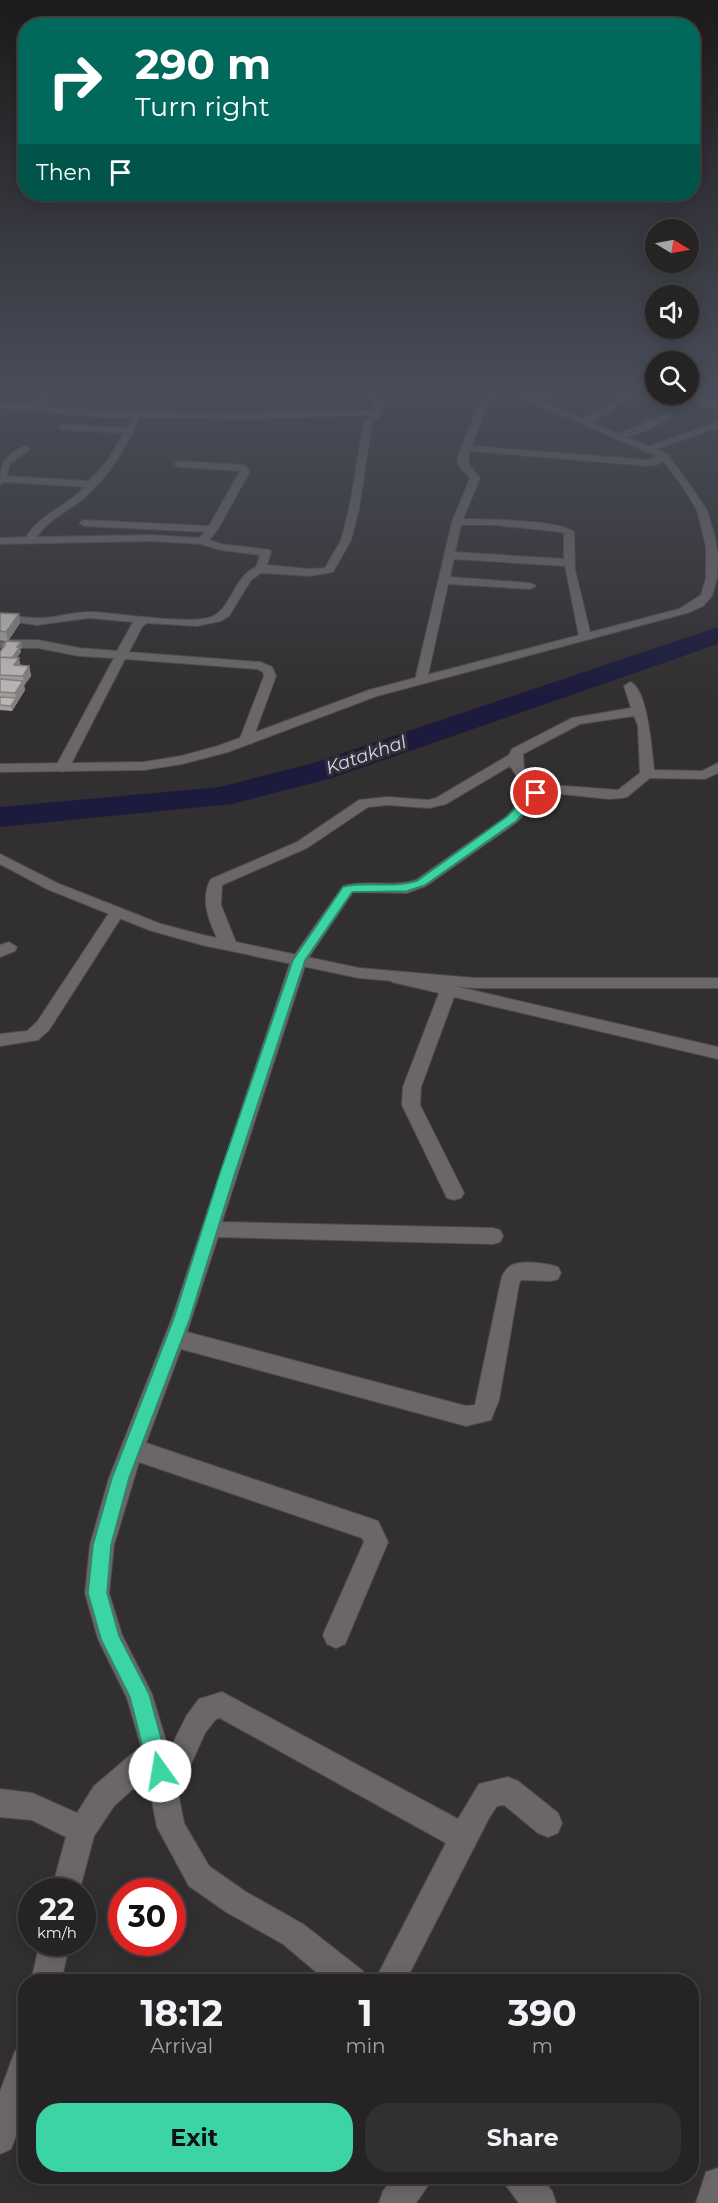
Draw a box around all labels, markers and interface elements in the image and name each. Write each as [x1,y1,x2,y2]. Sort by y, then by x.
text: 290 m [135,38,271,90]
icon: right [36,42,114,120]
text: Turn right [135,90,270,123]
icon: arrive [104,156,137,189]
text: Then [36,159,92,186]
north arrow [645,219,699,273]
map controls [645,219,699,405]
button: sound [645,285,699,339]
button: search [645,351,699,405]
water label: Katakhal [323,731,409,779]
pin [510,767,561,818]
icon: arrive [519,776,552,809]
position arrow [128,1739,192,1803]
speed limit sign: 30 [108,1878,186,1956]
text: 22 [39,1891,75,1928]
text: km/h [37,1923,77,1942]
text: 18:12 [140,1991,223,2035]
text: 1 [358,1991,373,2035]
text: 390 [508,1991,577,2035]
text: Arrival [150,2034,213,2058]
text: min [345,2034,386,2058]
text: m [532,2034,553,2058]
button: Exit [36,2103,353,2172]
button: Share [365,2103,681,2172]

